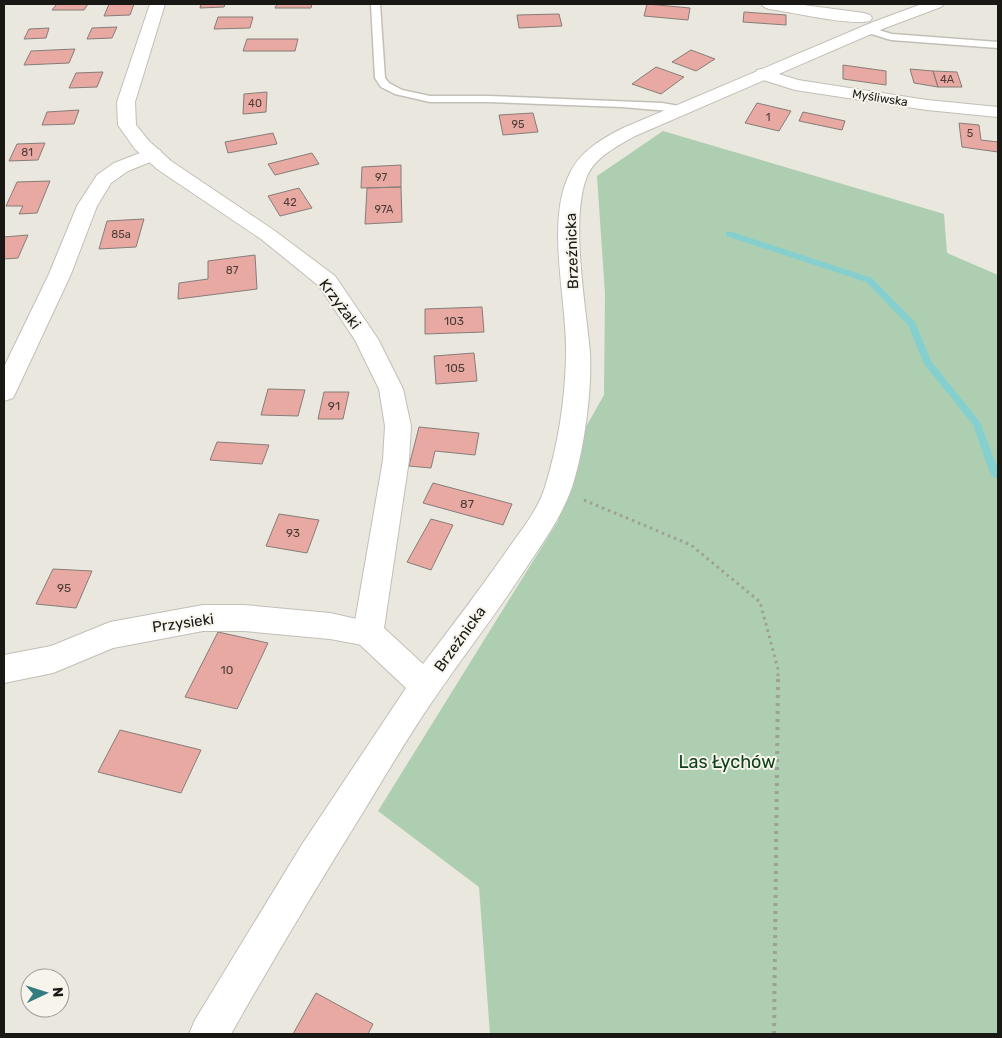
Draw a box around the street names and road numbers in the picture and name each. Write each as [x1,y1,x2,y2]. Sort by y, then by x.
street label: Myśliwska [851,87,909,109]
street label: Brzeźnicka [562,213,582,289]
street label: Krzyżaki [315,275,365,333]
street label: Brzeźnicka [430,603,490,675]
street label: Przysieki [151,610,215,636]

